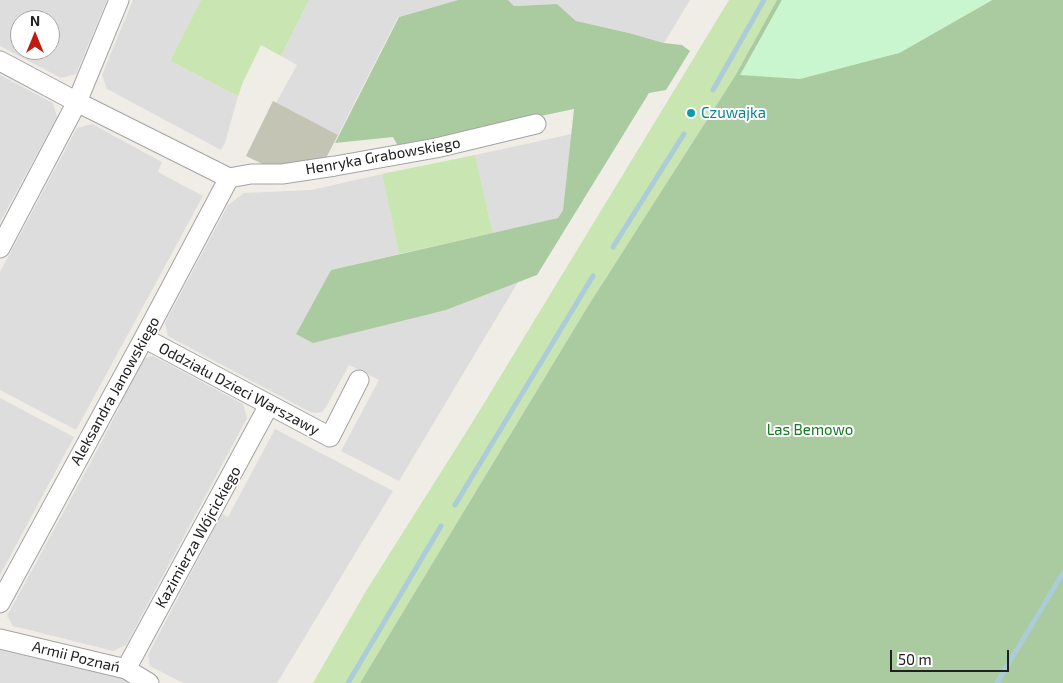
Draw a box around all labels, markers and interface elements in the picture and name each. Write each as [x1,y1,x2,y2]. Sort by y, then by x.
north arrow [10,10,60,60]
text: N [30,12,40,29]
place label: Czuwajka [701,104,766,122]
marker: Czuwajka [685,107,697,119]
street label: Henryka Grabowskiego [304,134,462,178]
street label: Aleksandra Janowskiego [67,314,163,468]
street label: Oddziału Dzieci Warszawy [156,339,322,439]
park label: Las Bemowo [767,421,853,439]
street label: Kazimierza Wójcickiego [151,463,245,611]
street label: Armii Poznań [30,637,122,677]
scale bar [893,640,1012,672]
text: 50 m [898,650,932,668]

